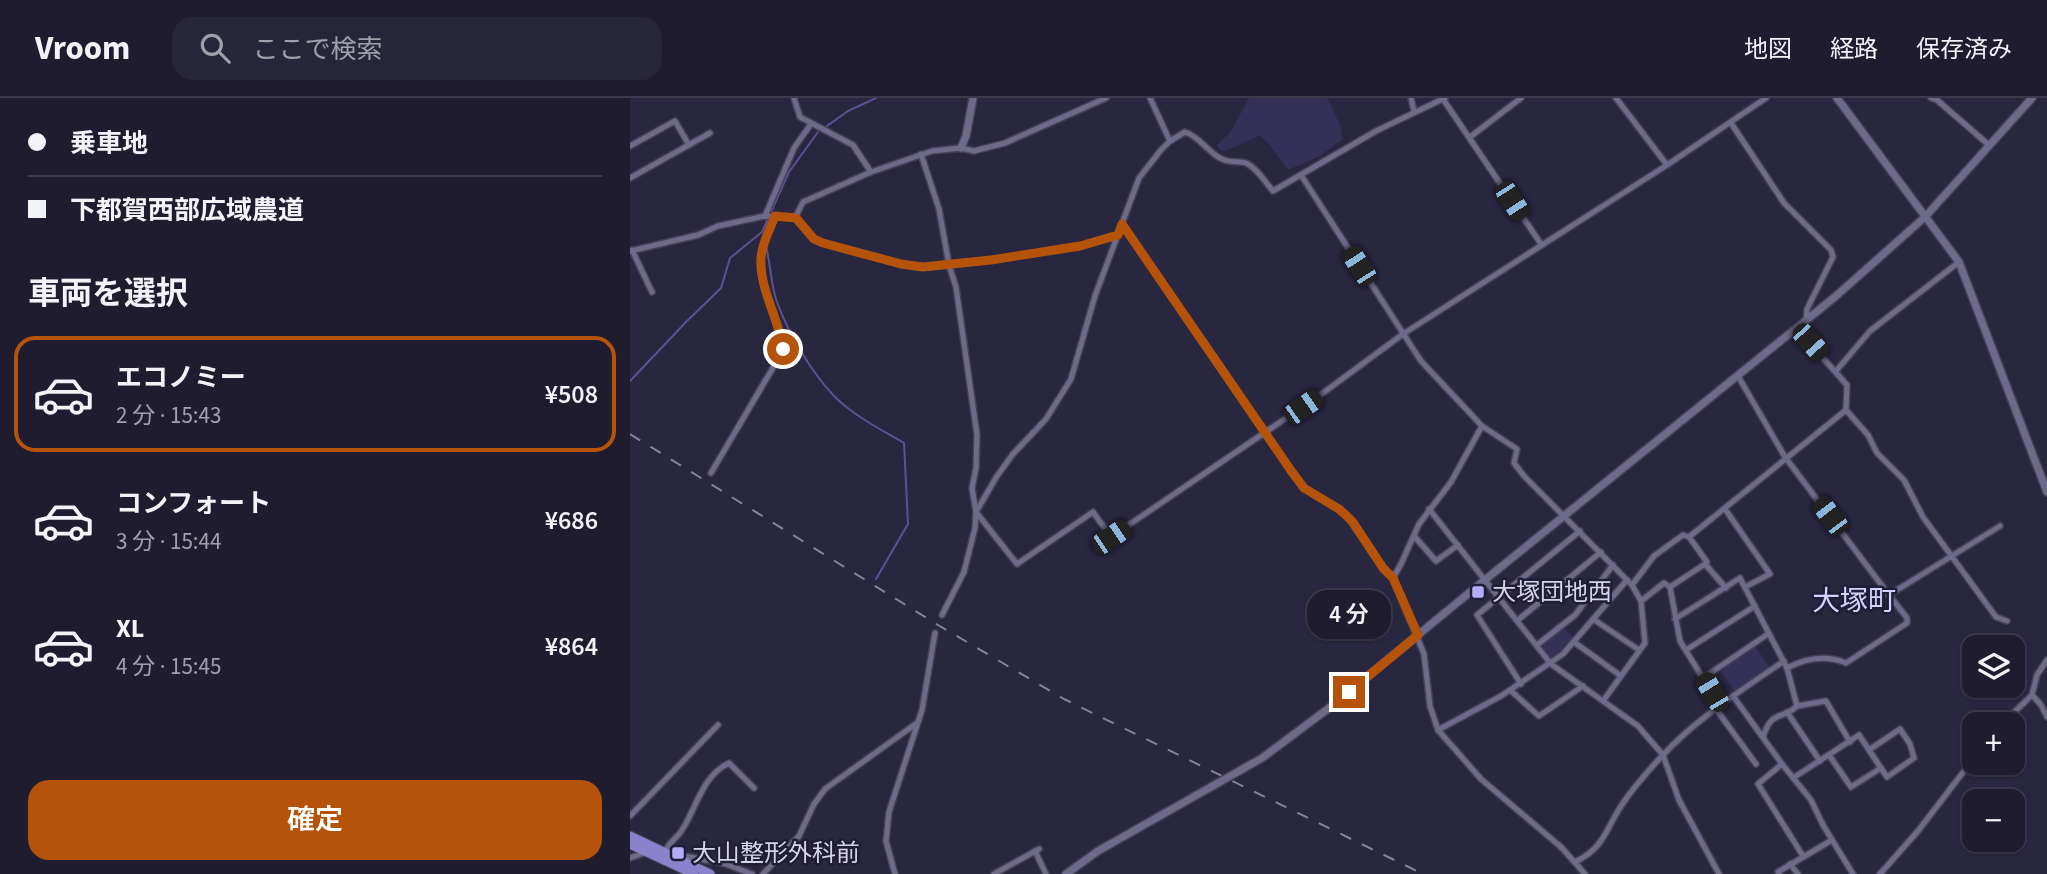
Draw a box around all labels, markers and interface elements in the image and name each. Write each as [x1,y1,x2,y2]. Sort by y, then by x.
search box [172,17,662,80]
text: Vroom [35,25,130,72]
icon: search [196,29,234,67]
text: ここで検索 [252,31,382,68]
text: 地図 [1744,32,1792,67]
text: 経路 [1830,32,1878,67]
text: 保存済み [1916,32,2012,67]
text: 乗車地 [70,125,148,162]
car [1492,178,1533,224]
text: 下都賀西部広域農道 [70,192,304,229]
car [1339,243,1380,289]
text: 車両を選択 [28,271,188,317]
car [1789,319,1832,365]
route start [767,333,799,365]
text: エコノミー [116,359,246,396]
icon: car [32,363,95,426]
text: ¥508 [545,376,598,413]
car [1280,386,1327,428]
text: 2 分 · 15:43 [116,399,221,432]
text: コンフォート [116,485,271,522]
icon: car [32,489,95,552]
car [1809,493,1852,539]
text: ¥686 [545,502,598,539]
car [1088,517,1135,557]
text: 3 分 · 15:44 [116,525,221,558]
place label: 大塚団地西 [1492,575,1612,610]
district label: 大塚町 [1812,581,1896,621]
marker: 大塚団地西 [1470,584,1486,600]
callout: 4 分 [1307,590,1391,640]
text: 4 分 [1329,598,1369,631]
text: XL [116,610,144,647]
icon: car [32,615,95,678]
text: ¥864 [545,628,598,665]
map controls [1962,635,2025,852]
button: layers [1962,635,2025,698]
text: 4 分 · 15:45 [116,650,221,683]
car [1693,669,1732,715]
route end [1333,676,1365,708]
button: + [1962,712,2025,775]
button: 確定 [28,780,602,860]
button: − [1962,789,2025,852]
place label: 大山整形外科前 [692,836,860,871]
marker: 大山整形外科前 [670,845,686,861]

